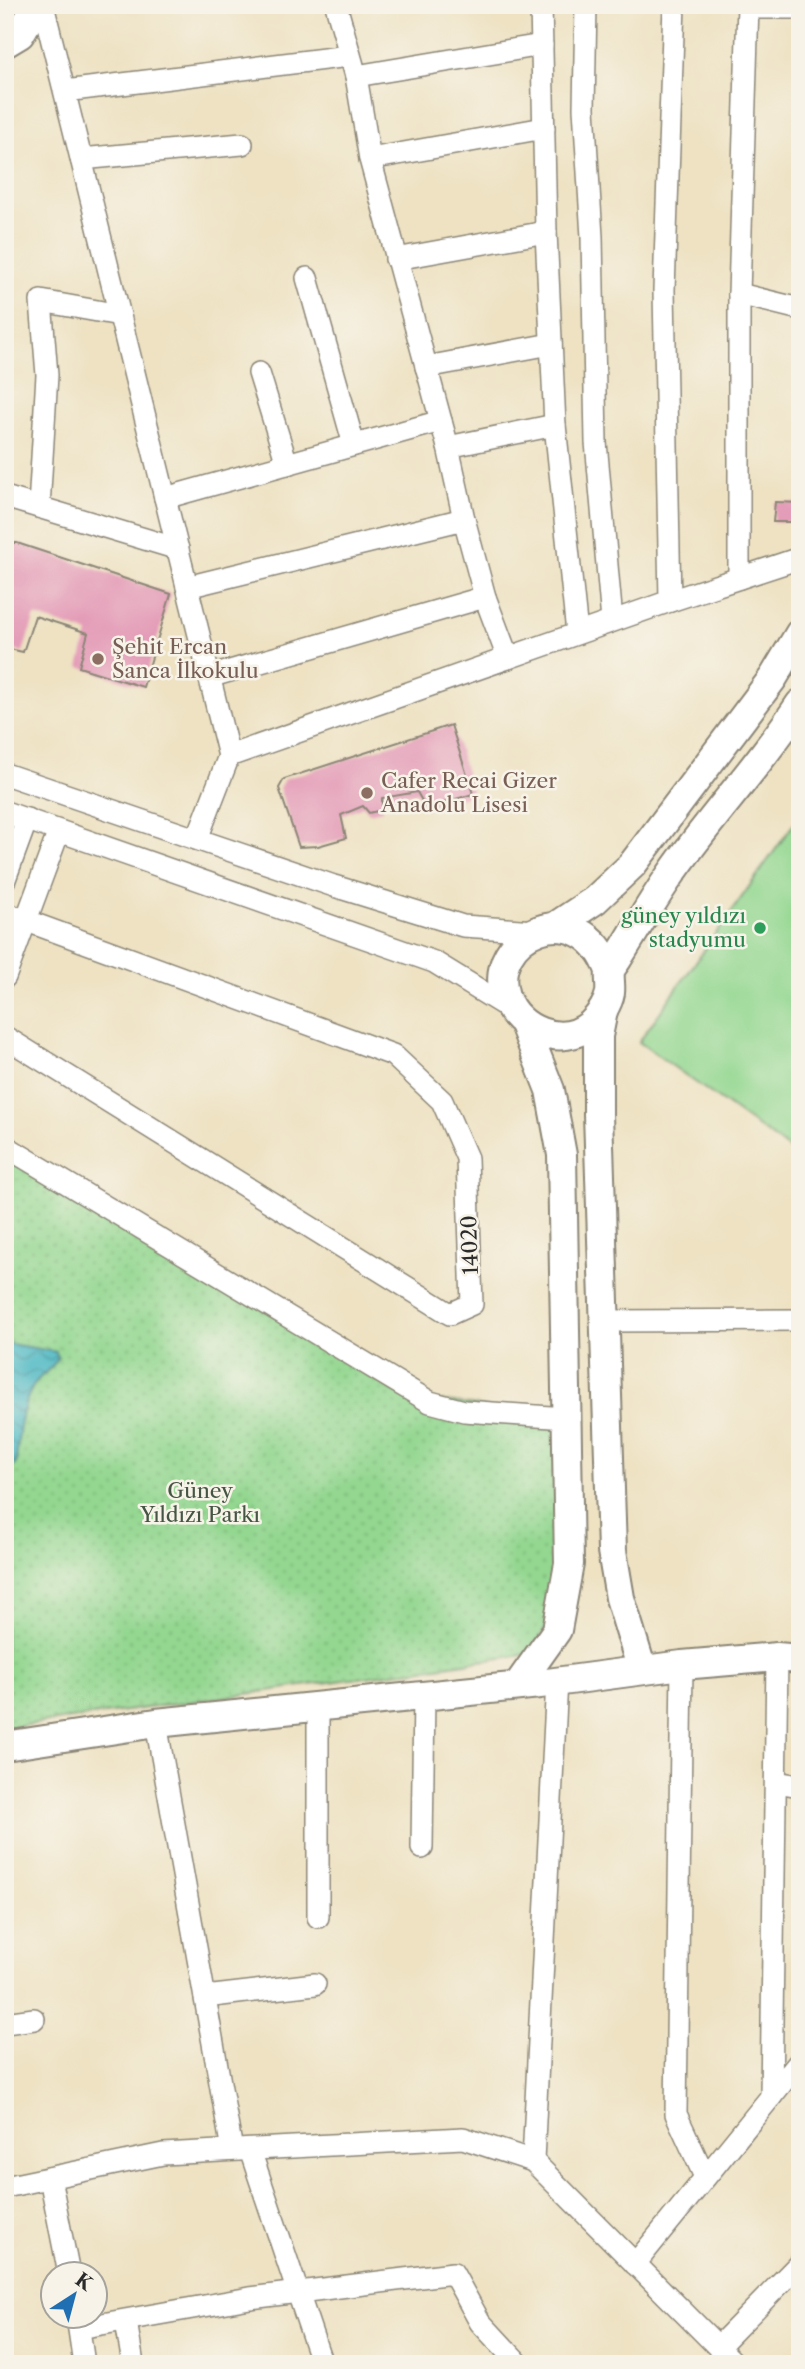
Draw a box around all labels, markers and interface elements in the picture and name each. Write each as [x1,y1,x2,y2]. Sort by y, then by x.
place label: Şehit Ercan Sanca İlkokulu [112,634,259,683]
marker: Şehit Ercan Sanca İlkokulu [90,651,106,667]
place label: Cafer Recai Gizer Anadolu Lisesi [380,768,557,817]
marker: Cafer Recai Gizer Anadolu Lisesi [359,785,375,801]
place label: güney yıldızı stadyumu [621,903,746,952]
marker: güney yıldızı stadyumu [752,920,768,936]
street label: 14020 [456,1215,483,1275]
park label: Güney Yıldızı Parkı [139,1478,260,1527]
north arrow [38,2260,108,2330]
text: K [71,2268,97,2296]

